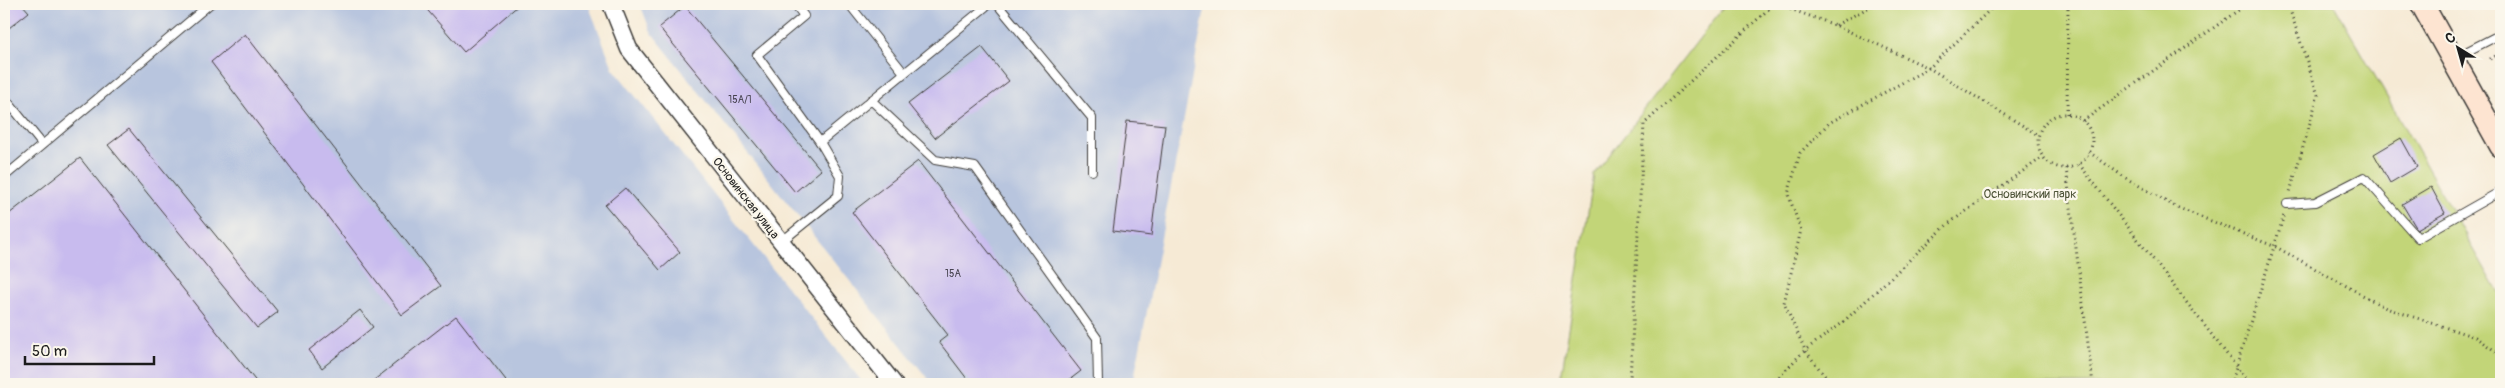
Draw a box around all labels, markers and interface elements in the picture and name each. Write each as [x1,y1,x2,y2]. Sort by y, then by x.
north arrow [2432,22,2482,72]
text: С [2442,28,2459,47]
house number: 15А/1 [728,94,752,106]
street label: Основинская улица [709,155,782,242]
park label: Основинский парк [1984,187,2076,202]
house number: 15А [945,268,961,280]
scale bar [25,333,154,365]
text: 50 m [32,342,67,361]

